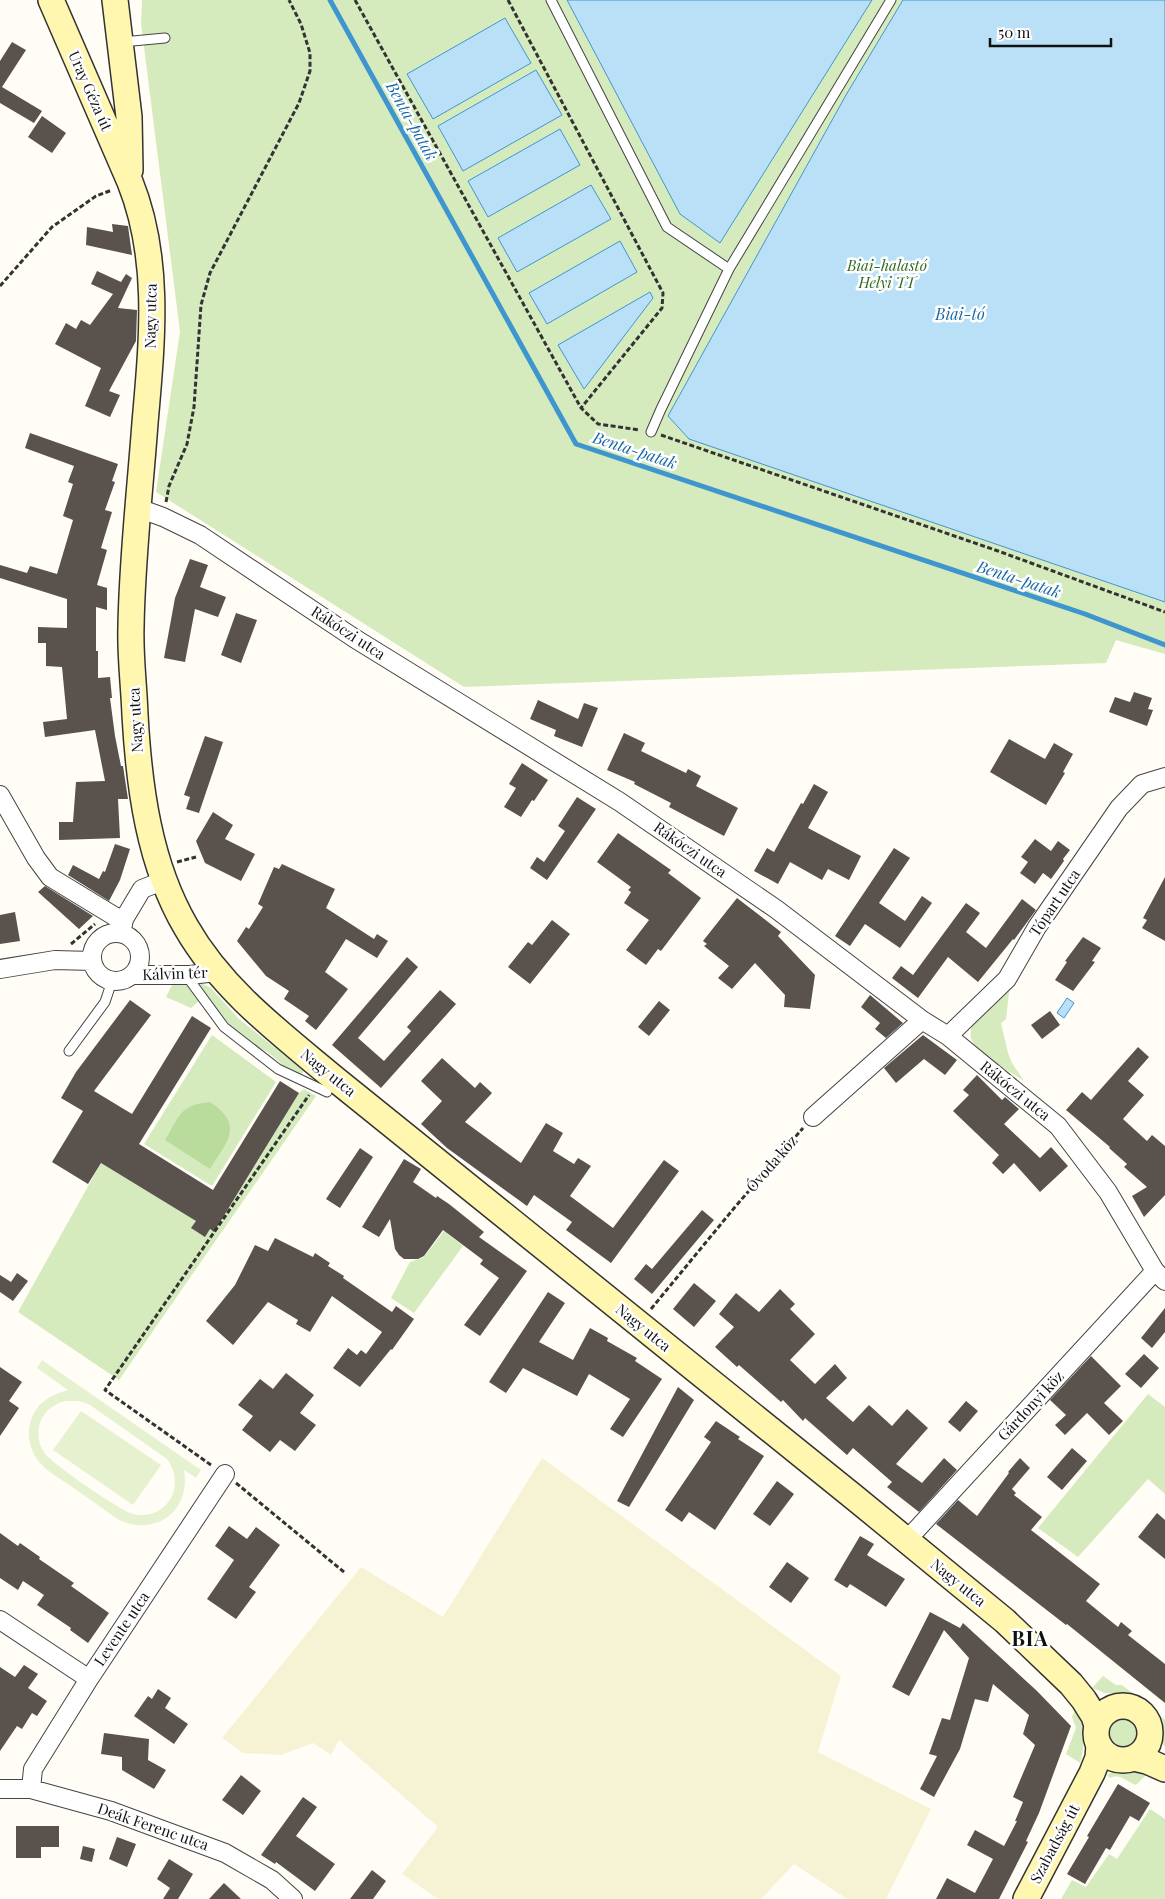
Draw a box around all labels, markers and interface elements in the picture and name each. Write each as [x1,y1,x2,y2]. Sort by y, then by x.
scale bar [990,15,1111,47]
text: 50 m [998,22,1031,42]
street label: Uray Géza út [64,48,118,134]
water label: Benta-patak [382,77,443,164]
park label: Biai-halastó Helyi TT [846,255,928,292]
street label: Nagy utca [139,283,161,349]
water label: Biai-tó [934,303,986,324]
water label: Benta-patak [589,426,680,473]
water label: Benta-patak [973,555,1064,602]
street label: Rákóczi utca [308,601,390,664]
street label: Nagy utca [123,686,147,753]
street label: Rákóczi utca [650,817,731,882]
street label: Tópart utca [1024,864,1084,940]
street label: Kálvin tér [142,962,208,984]
street label: Nagy utca [297,1044,361,1101]
street label: Rákóczi utca [976,1056,1055,1125]
street label: Óvoda köz [741,1131,801,1196]
street label: Nagy utca [612,1299,676,1356]
street label: Gárdonyi köz [993,1366,1068,1445]
street label: Nagy utca [927,1554,991,1611]
street label: Levente utca [89,1587,154,1669]
district label: BIA [1011,1624,1049,1651]
street label: Deák Ferenc utca [95,1798,212,1855]
street label: Szabadság út [1025,1800,1084,1887]

